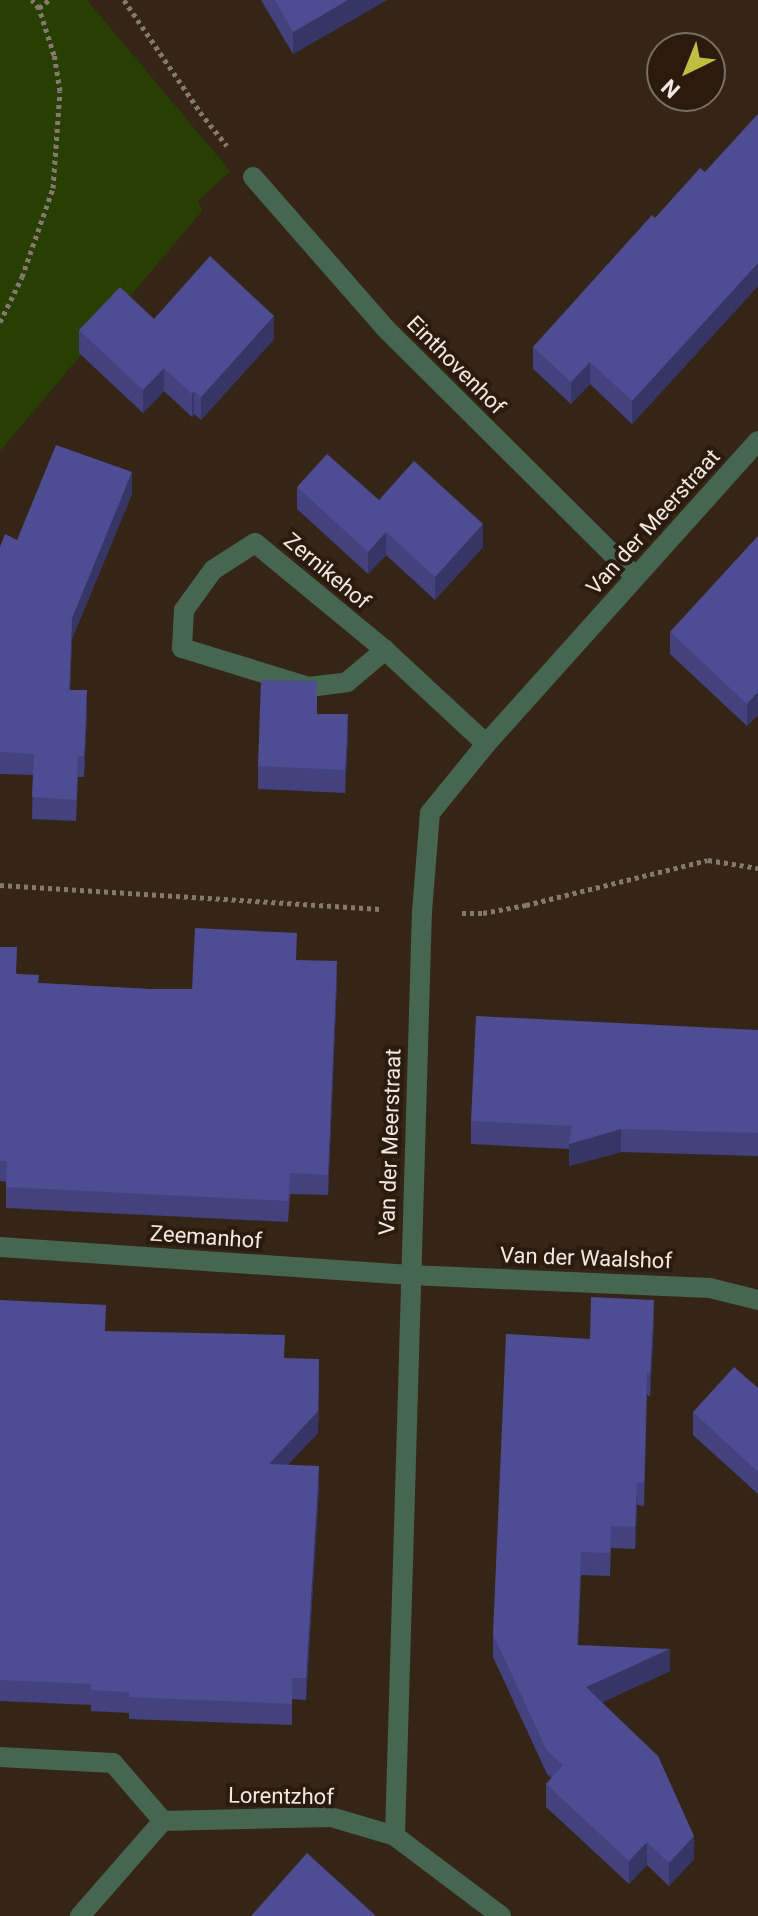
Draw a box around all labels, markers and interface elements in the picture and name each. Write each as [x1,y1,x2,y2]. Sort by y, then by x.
north arrow [646,32,726,112]
text: N [656,74,685,103]
street label: Einthovenhof [401,310,511,420]
street label: Van der Meerstraat [581,444,725,600]
street label: Zernikehof [278,527,376,615]
street label: Van der Meerstraat [374,1048,406,1236]
street label: Zeemanhof [149,1220,263,1254]
street label: Van der Waalshof [499,1242,673,1274]
street label: Lorentzhof [228,1782,334,1810]

